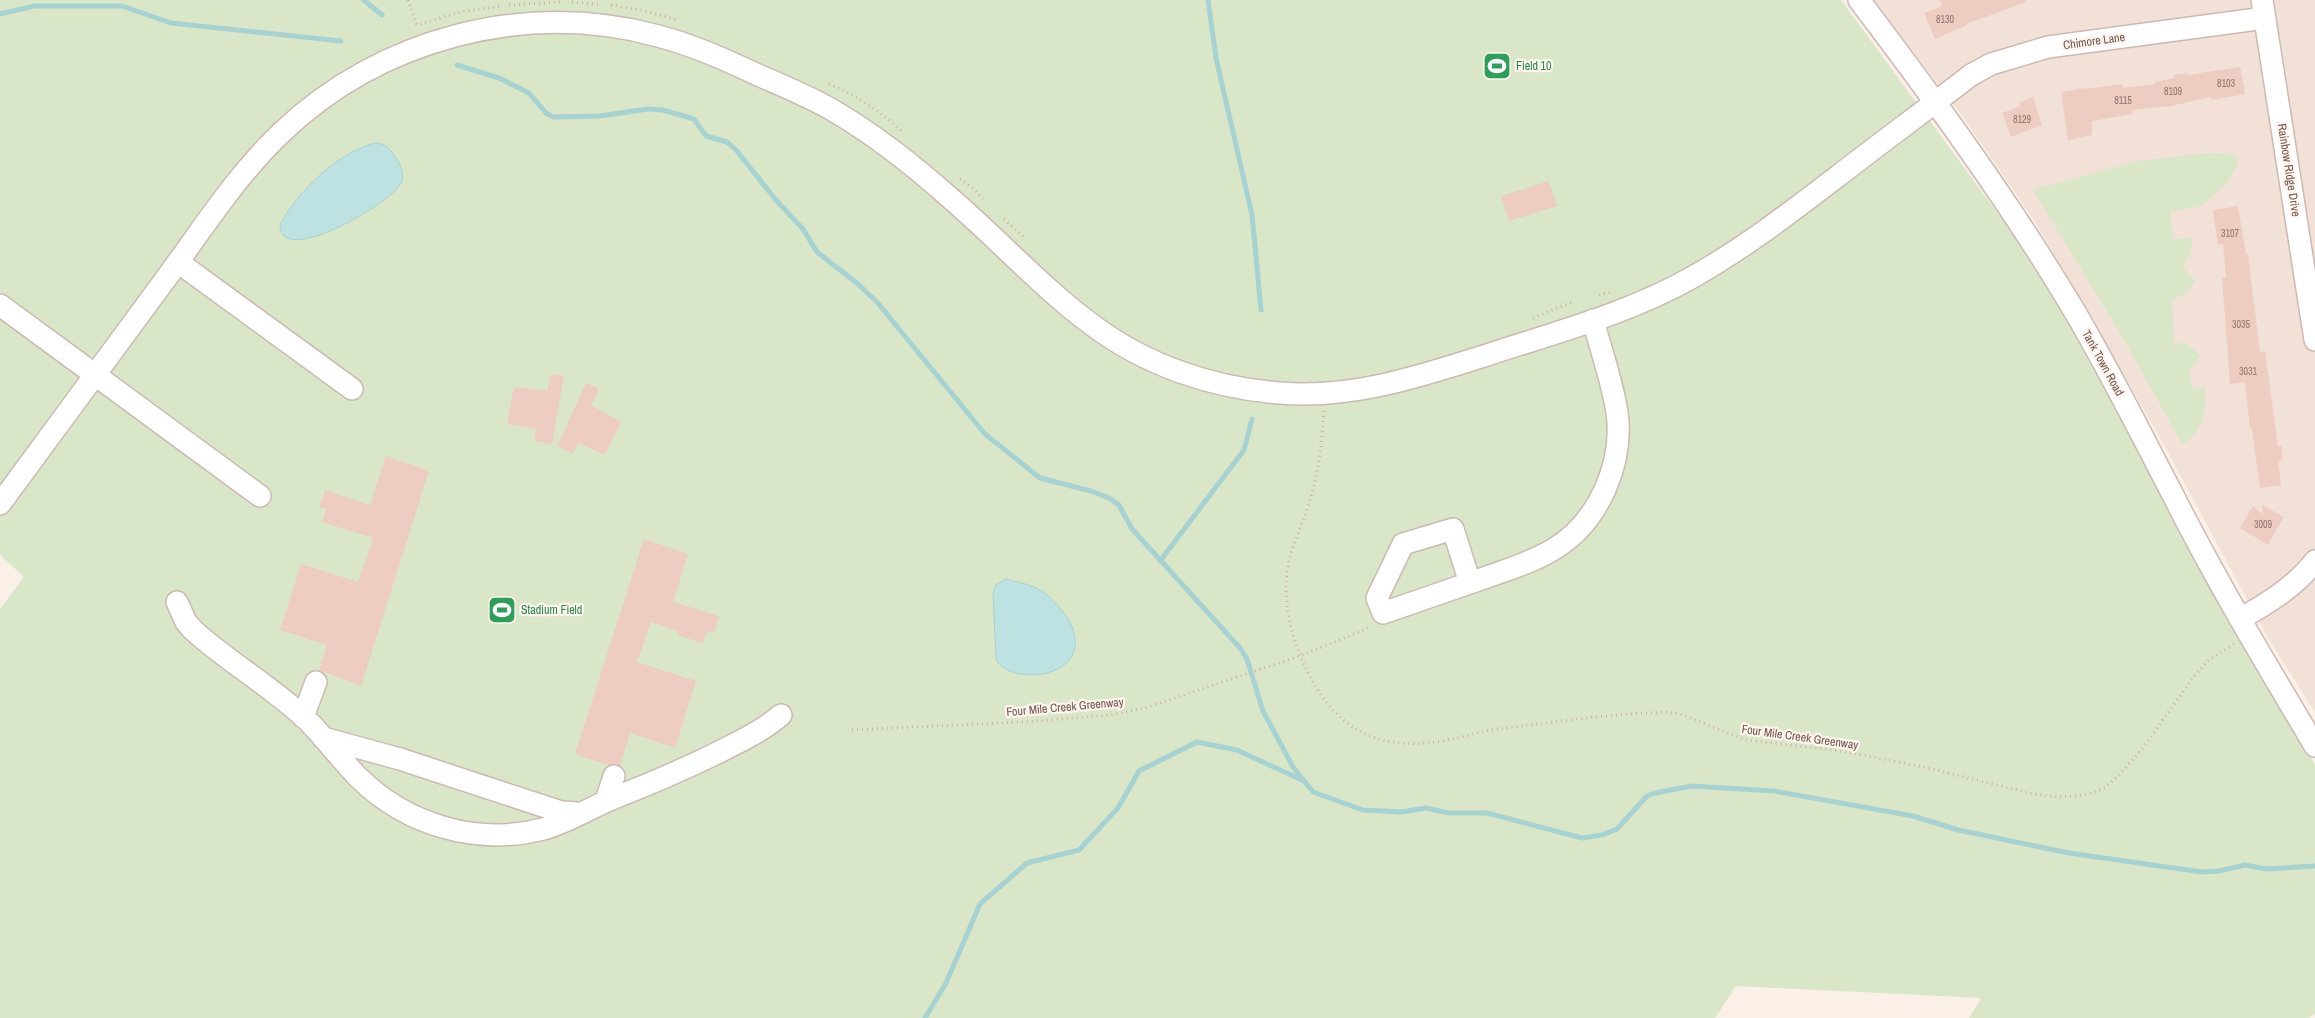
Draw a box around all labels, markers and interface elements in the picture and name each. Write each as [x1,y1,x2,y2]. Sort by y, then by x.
house number: 8130 [1936,13,1955,26]
street label: Chimore Lane [2062,29,2126,53]
sports icon: Field 10 [1482,51,1512,81]
place label: Field 10 [1516,58,1552,74]
house number: 8103 [2217,77,2236,90]
house number: 8109 [2164,85,2183,98]
house number: 8115 [2114,94,2132,107]
house number: 8129 [2013,113,2032,126]
street label: Rainbow Ridge Drive [2274,122,2304,218]
house number: 3107 [2221,227,2240,240]
house number: 3035 [2232,318,2251,331]
street label: Tank Town Road [2078,327,2128,399]
house number: 3031 [2239,365,2258,378]
house number: 3009 [2254,518,2273,531]
sports icon: Stadium Field [487,595,517,625]
place label: Stadium Field [521,602,582,618]
street label: Four Mile Creek Greenway [1006,694,1124,720]
street label: Four Mile Creek Greenway [1741,721,1859,753]

